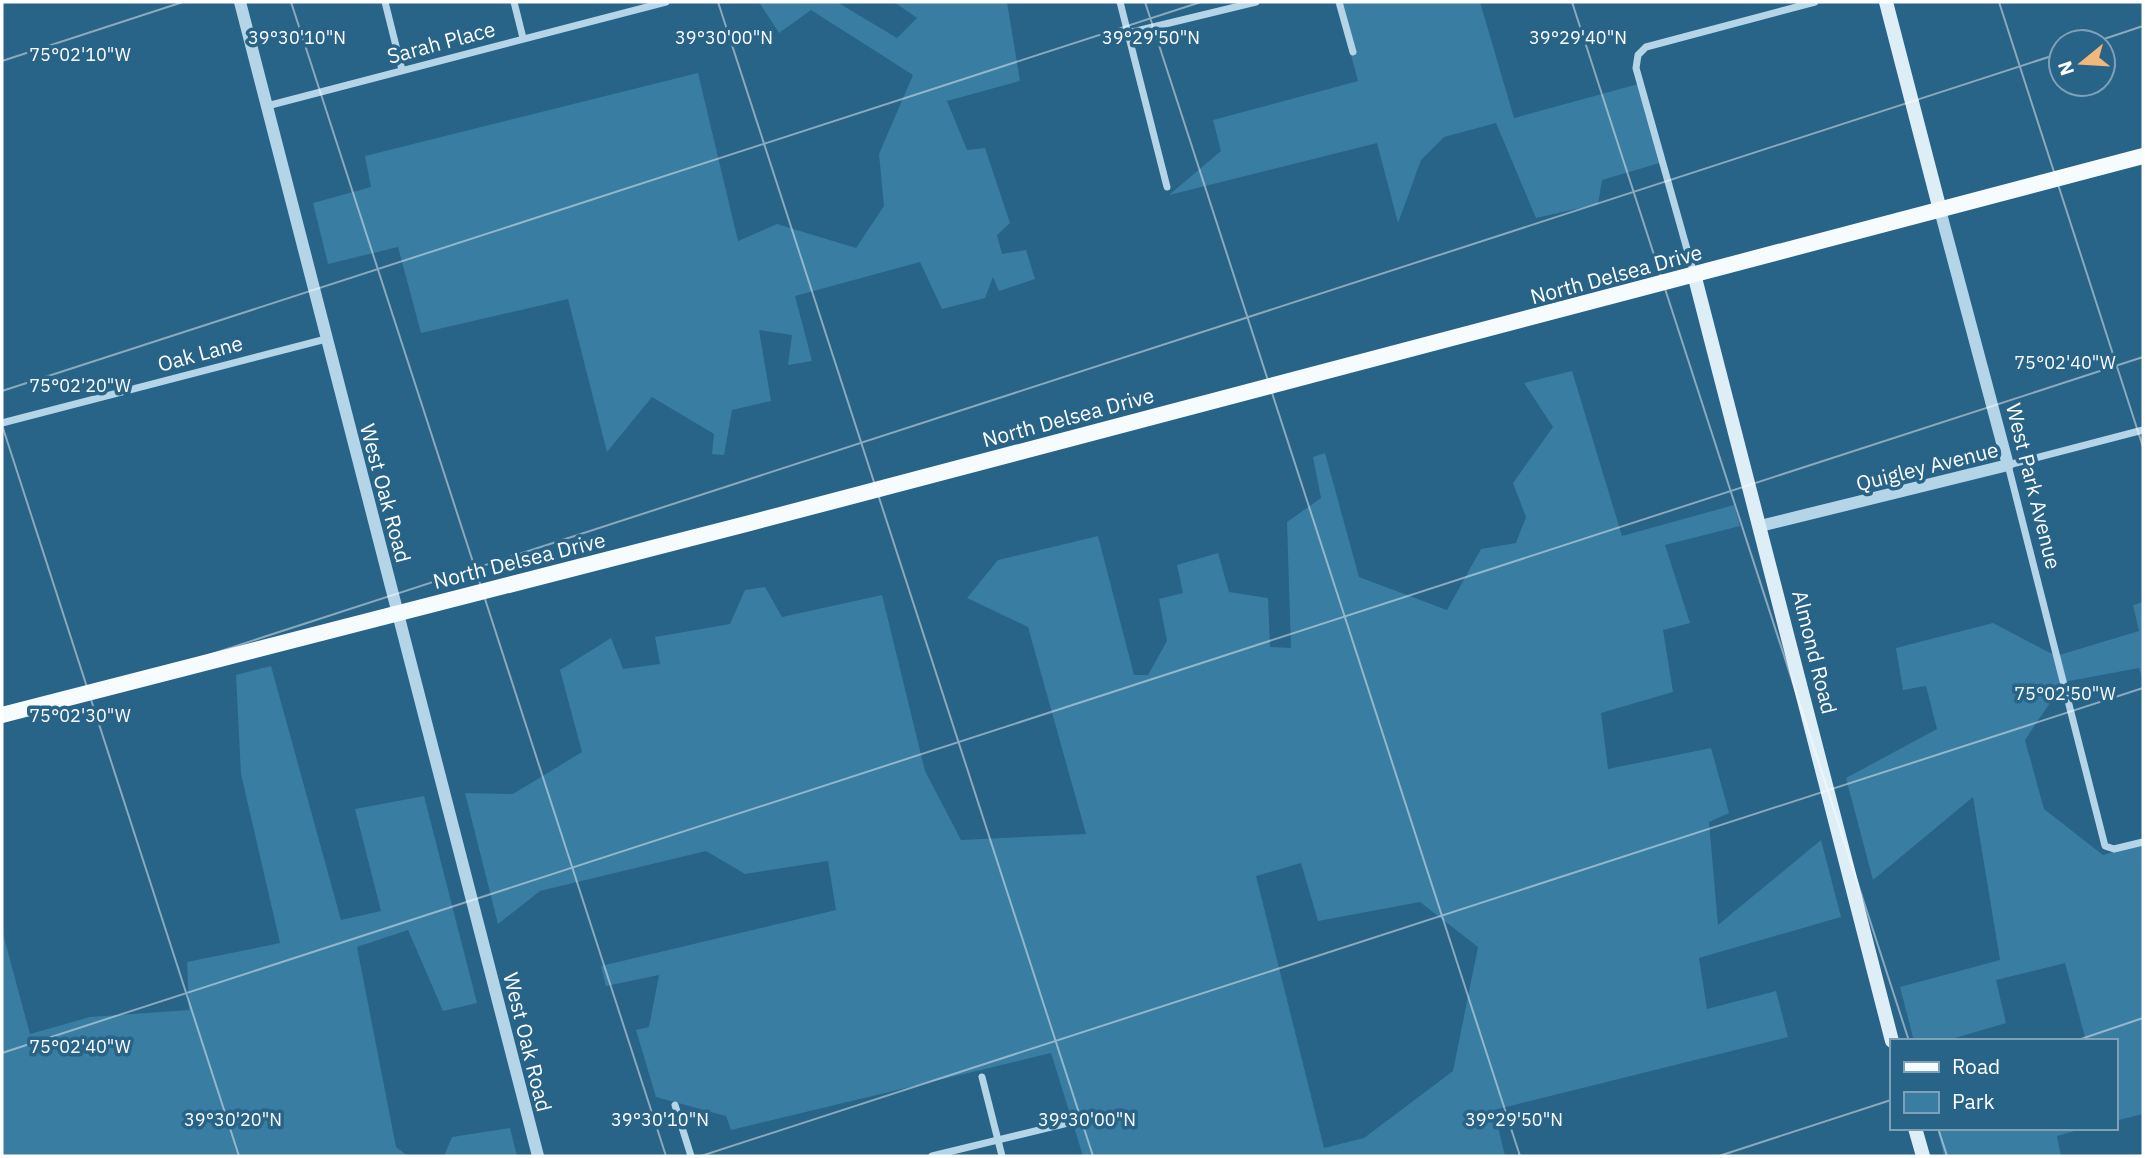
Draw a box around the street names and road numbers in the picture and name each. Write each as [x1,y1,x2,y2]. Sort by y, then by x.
street label: Sarah Place [384,14,498,70]
street label: North Delsea Drive [1527,238,1705,310]
street label: Oak Lane [154,328,246,378]
street label: North Delsea Drive [979,381,1157,453]
street label: West Park Avenue [2000,400,2068,572]
street label: West Oak Road [354,420,418,566]
street label: Quigley Avenue [1853,435,2001,497]
street label: North Delsea Drive [430,525,608,595]
street label: Almond Road [1786,587,1844,717]
street label: West Oak Road [497,969,559,1115]

